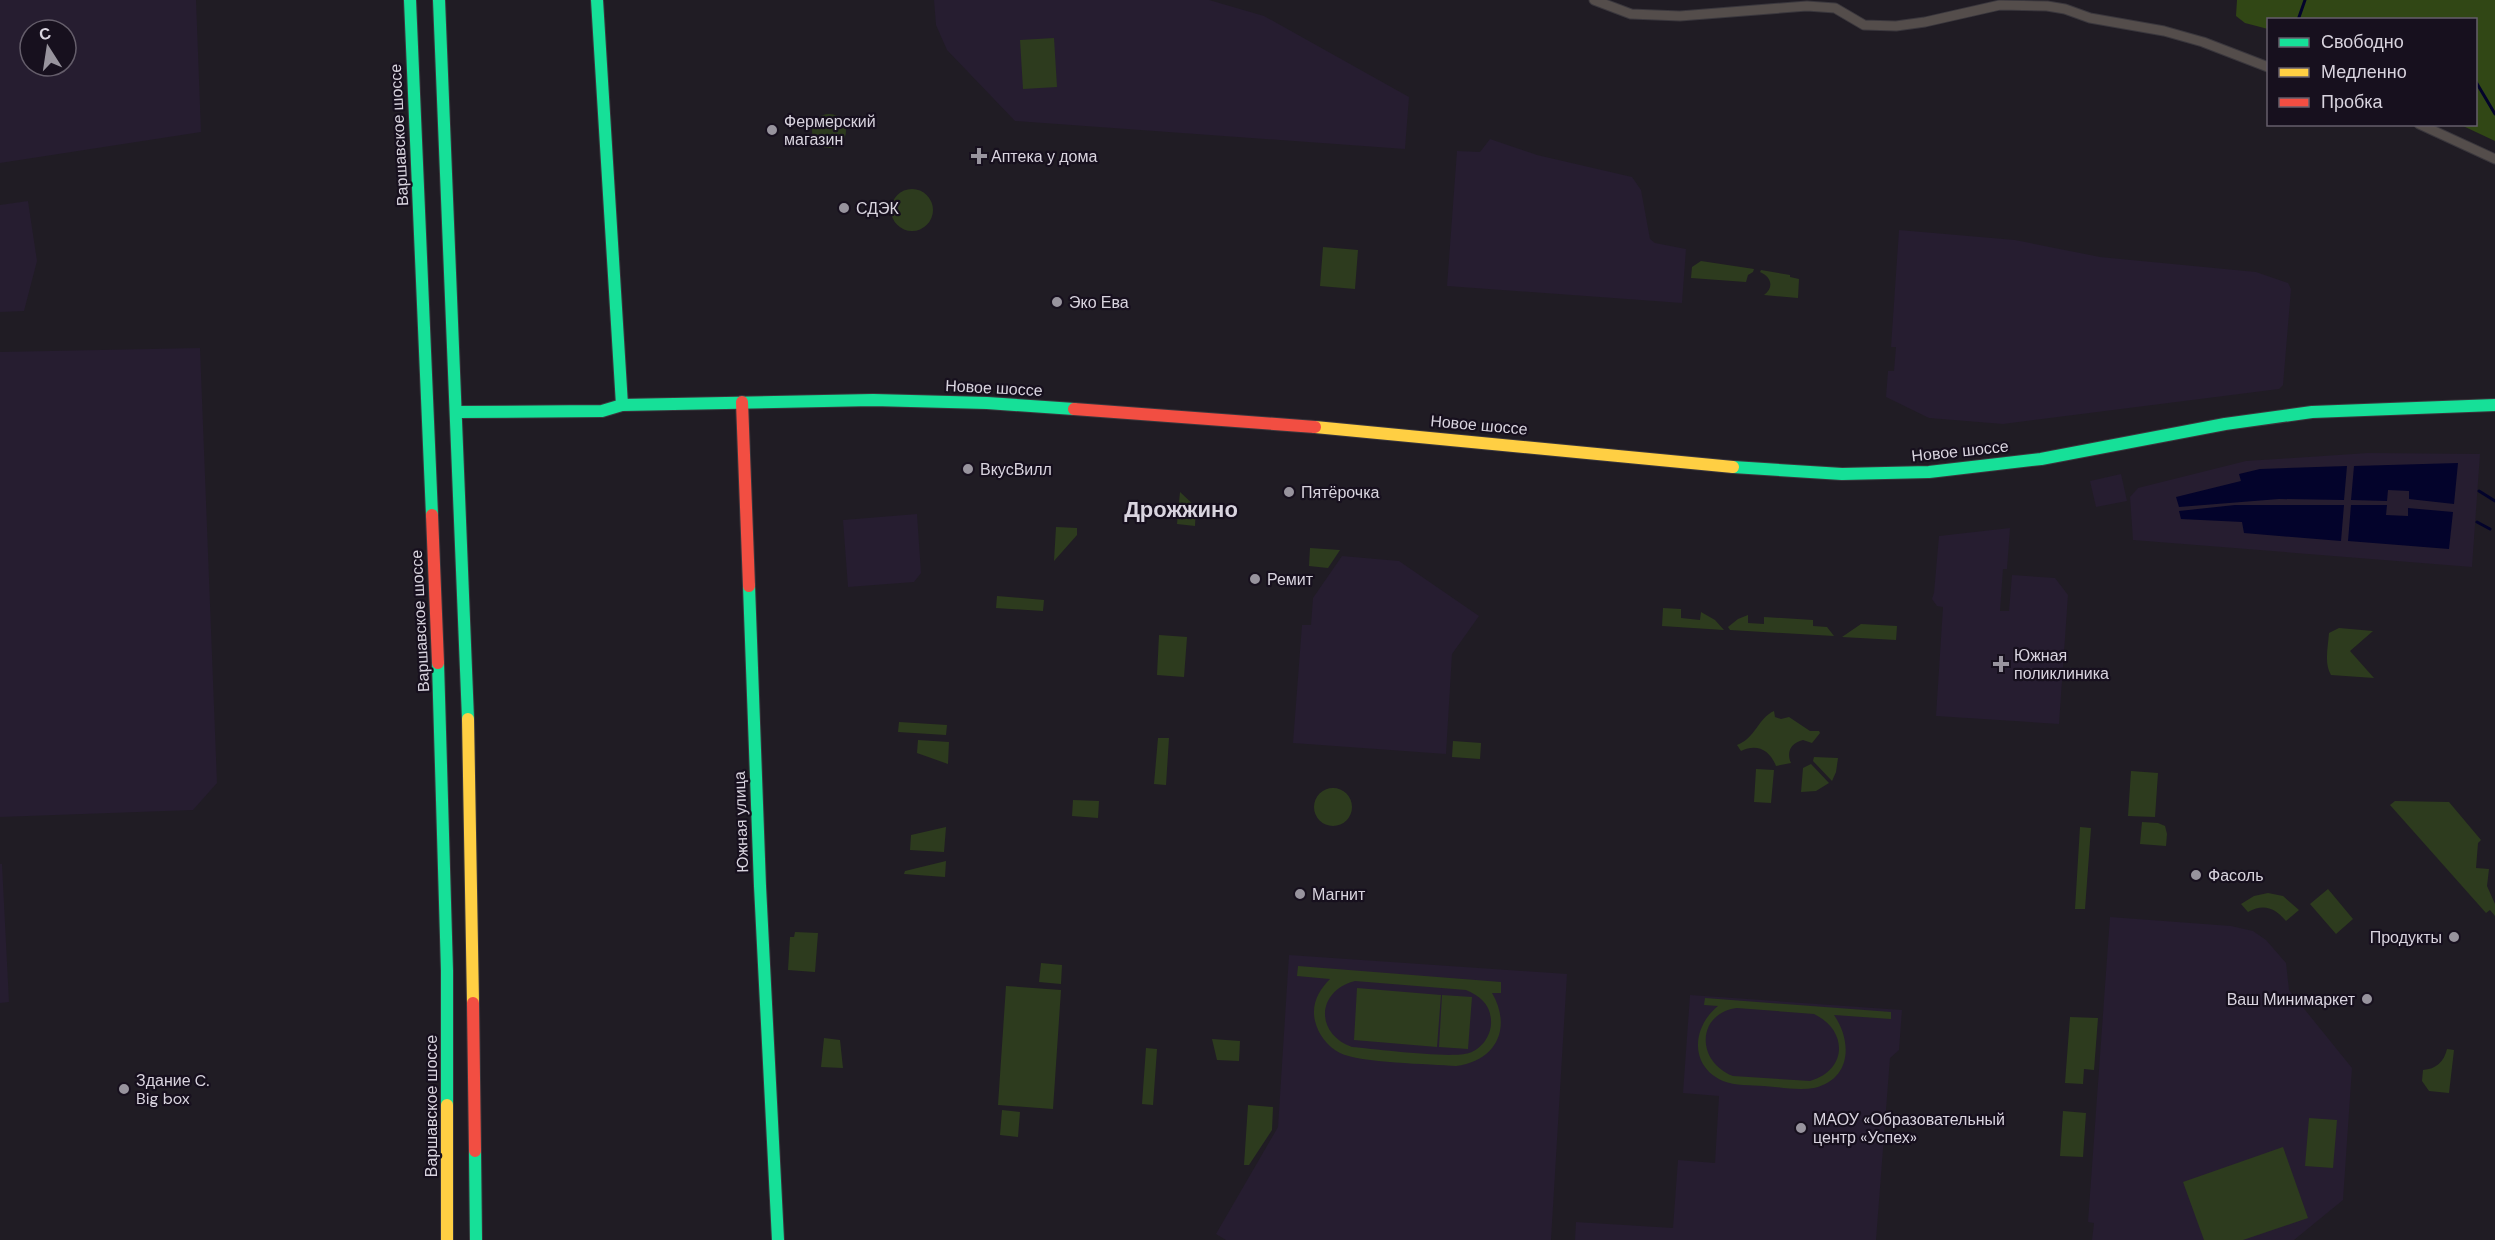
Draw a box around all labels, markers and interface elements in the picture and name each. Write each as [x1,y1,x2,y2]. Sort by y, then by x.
north arrow [18,18,78,78]
legend [2267,18,2477,126]
text: С [37,22,53,45]
text: Свободно [2321,30,2404,54]
text: Медленно [2321,60,2407,84]
street label: Варшавское шоссе [385,63,413,207]
text: Пробка [2321,90,2384,114]
place label: Фермерский магазин [784,111,876,150]
marker: Фермерский магазин [765,123,779,137]
place label: Аптека у дома [991,146,1097,167]
marker: Аптека у дома [972,149,986,163]
place label: СДЭК [856,198,900,219]
marker: СДЭК [837,201,851,215]
place label: Эко Ева [1069,292,1129,313]
marker: Эко Ева [1050,295,1064,309]
street label: Новое шоссе [945,375,1043,401]
street label: Новое шоссе [1430,410,1529,440]
street label: Новое шоссе [1910,435,2010,467]
place label: ВкусВилл [980,459,1052,480]
marker: ВкусВилл [961,462,975,476]
place label: Пятёрочка [1301,482,1380,503]
marker: Пятёрочка [1282,485,1296,499]
district label: Дрожжино [1124,495,1238,524]
street label: Варшавское шоссе [406,549,434,693]
place label: Ремит [1267,569,1314,590]
marker: Ремит [1248,572,1262,586]
place label: Южная поликлиника [2014,645,2109,684]
marker: Южная поликлиника [1992,655,2010,673]
street label: Южная улица [729,771,753,873]
place label: Фасоль [2208,865,2263,886]
marker: Фасоль [2189,868,2203,882]
place label: Магнит [1312,884,1366,905]
marker: Магнит [1293,887,1307,901]
place label: Продукты [2370,927,2442,948]
marker: Продукты [2447,930,2461,944]
place label: Ваш Минимаркет [2227,989,2356,1010]
marker: Ваш Минимаркет [2360,992,2374,1006]
street label: Варшавское шоссе [421,1035,442,1177]
place label: Здание C. Big box [136,1070,209,1109]
marker: Здание C. Big box [117,1082,131,1096]
place label: МАОУ «Образовательный центр «Успех» [1813,1109,2005,1148]
marker: МАОУ «Образовательный центр «Успех» [1794,1121,1808,1135]

